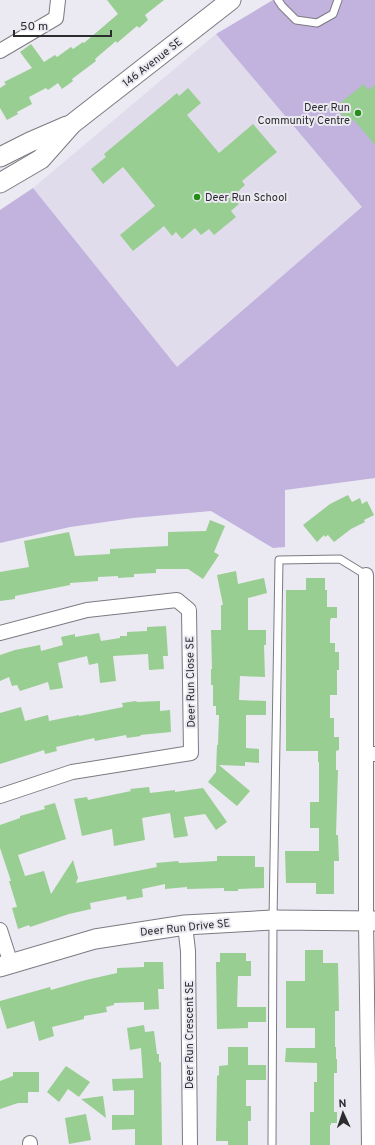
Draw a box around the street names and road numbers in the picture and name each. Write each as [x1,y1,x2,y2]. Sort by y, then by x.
street label: 146 Avenue SE [120,35,185,90]
street label: Deer Run Close SE [183,636,199,728]
street label: Deer Run Drive SE [139,916,231,940]
street label: Deer Run Crescent SE [183,981,197,1089]

